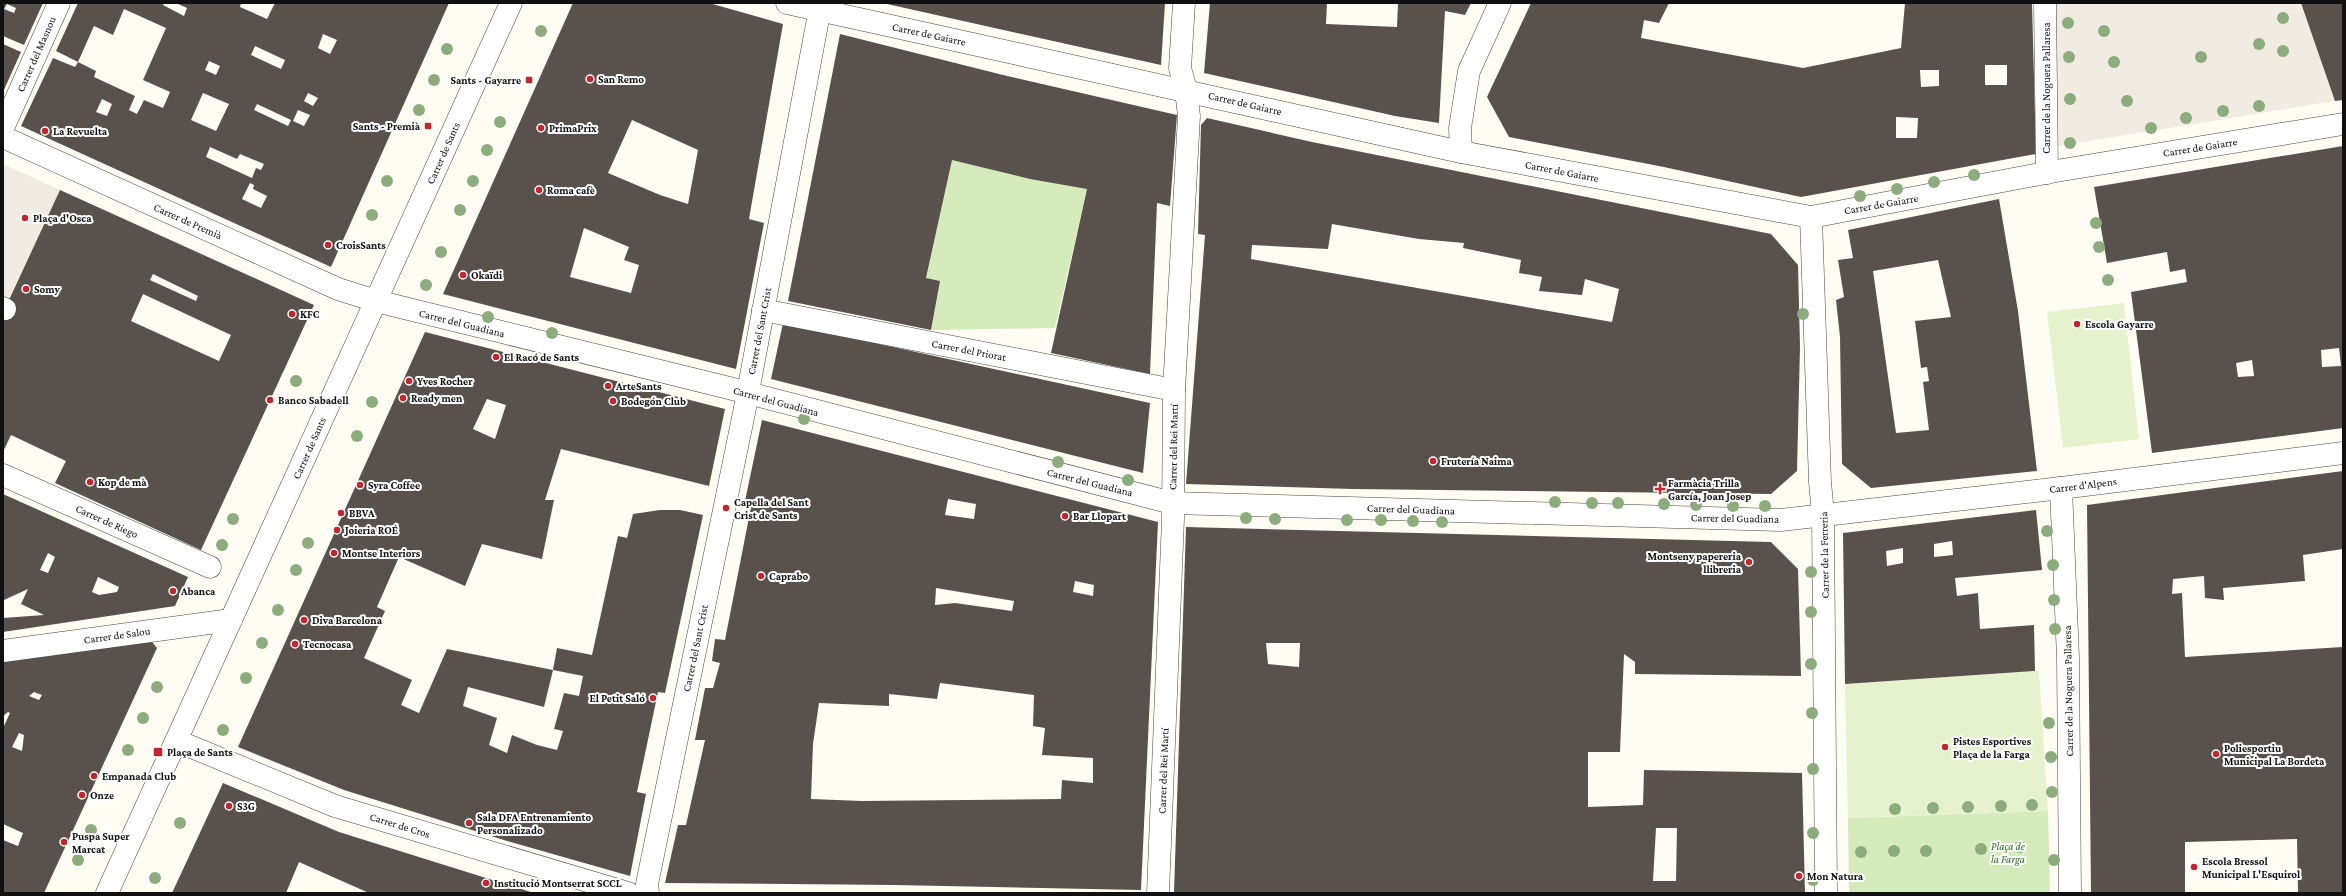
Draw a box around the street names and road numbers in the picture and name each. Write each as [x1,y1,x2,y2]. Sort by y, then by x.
street label: Carrer del Masnou [14,14,58,94]
street label: Carrer de Gaiarre [891,20,967,48]
street label: Carrer de la Noguera Pallaresa [2040,22,2053,154]
street label: Carrer de Gaiarre [1207,89,1283,117]
street label: Carrer de Sants [424,120,462,186]
street label: Carrer de Gaiarre [2162,135,2238,159]
street label: Carrer de Gaiarre [1524,158,1600,184]
street label: Carrer de Gaiarre [1843,192,1919,216]
street label: Carrer de Premià [152,201,224,241]
street label: Carrer del Sant Crist [745,286,773,376]
street label: Carrer del Guadiana [418,307,506,339]
street label: Carrer del Priorat [931,337,1008,363]
street label: Carrer del Guadiana [732,384,820,418]
street label: Carrer del Rei Martí [1166,403,1180,490]
street label: Carrer de Sants [290,415,328,481]
street label: Carrer del Guadiana [1046,466,1134,498]
street label: Carrer d'Alpens [2048,475,2118,496]
street label: Carrer del Guadiana [1367,501,1455,517]
street label: Carrer de Riego [73,502,141,541]
street label: Carrer del Guadiana [1691,511,1779,525]
street label: Carrer de la Ferreria [1817,511,1831,599]
street label: Carrer del Sant Crist [680,603,710,693]
street label: Carrer de Salou [83,624,151,646]
street label: Carrer de la Noguera Pallaresa [2061,625,2076,757]
street label: Carrer del Rei Martí [1156,727,1171,814]
street label: Carrer de Cros [368,810,432,840]

